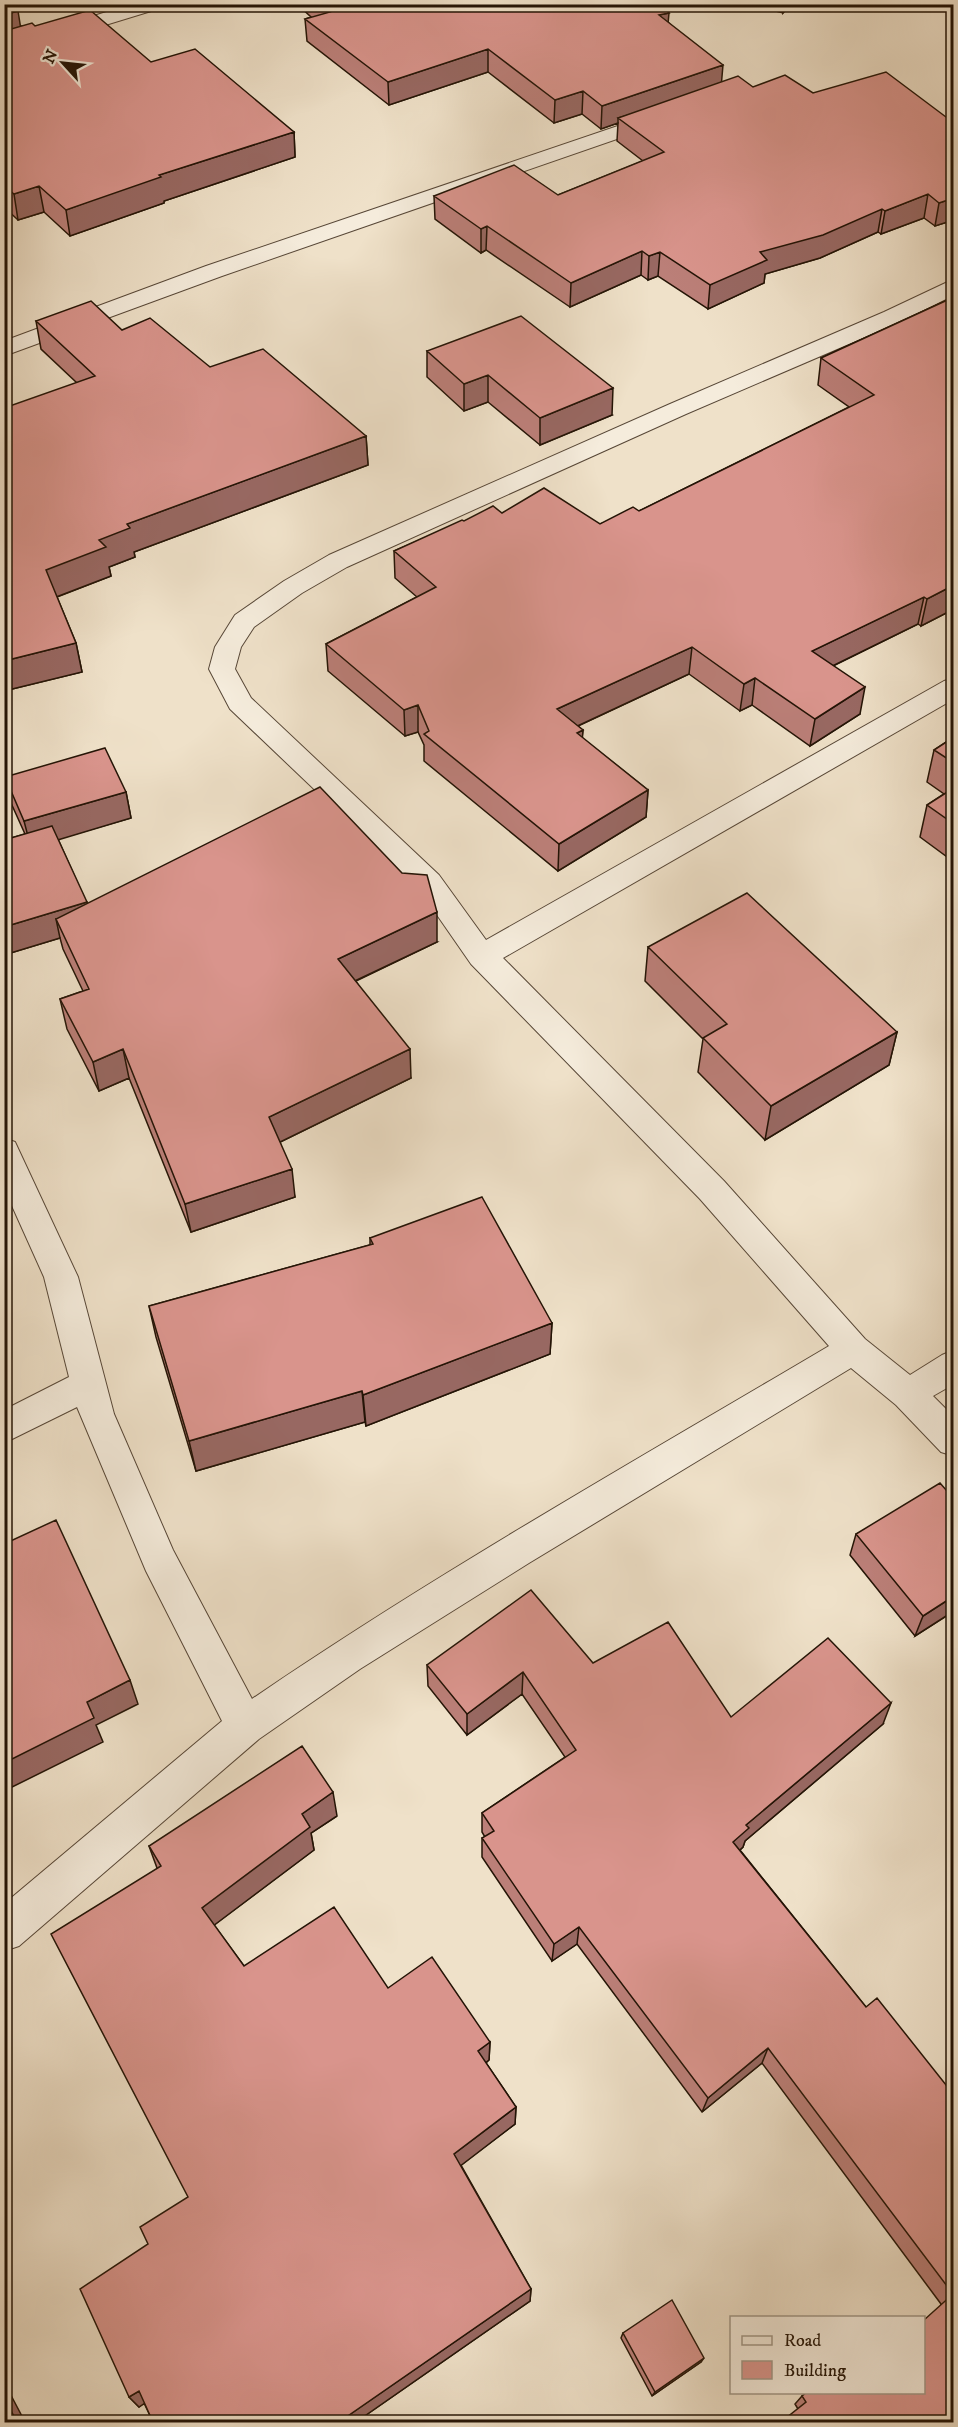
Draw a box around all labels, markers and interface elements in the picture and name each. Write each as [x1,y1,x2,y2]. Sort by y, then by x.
north arrow [33,33,93,93]
text: N [39,46,62,67]
legend [730,2316,925,2394]
text: Road [784,2330,821,2352]
text: Building [784,2360,846,2382]

